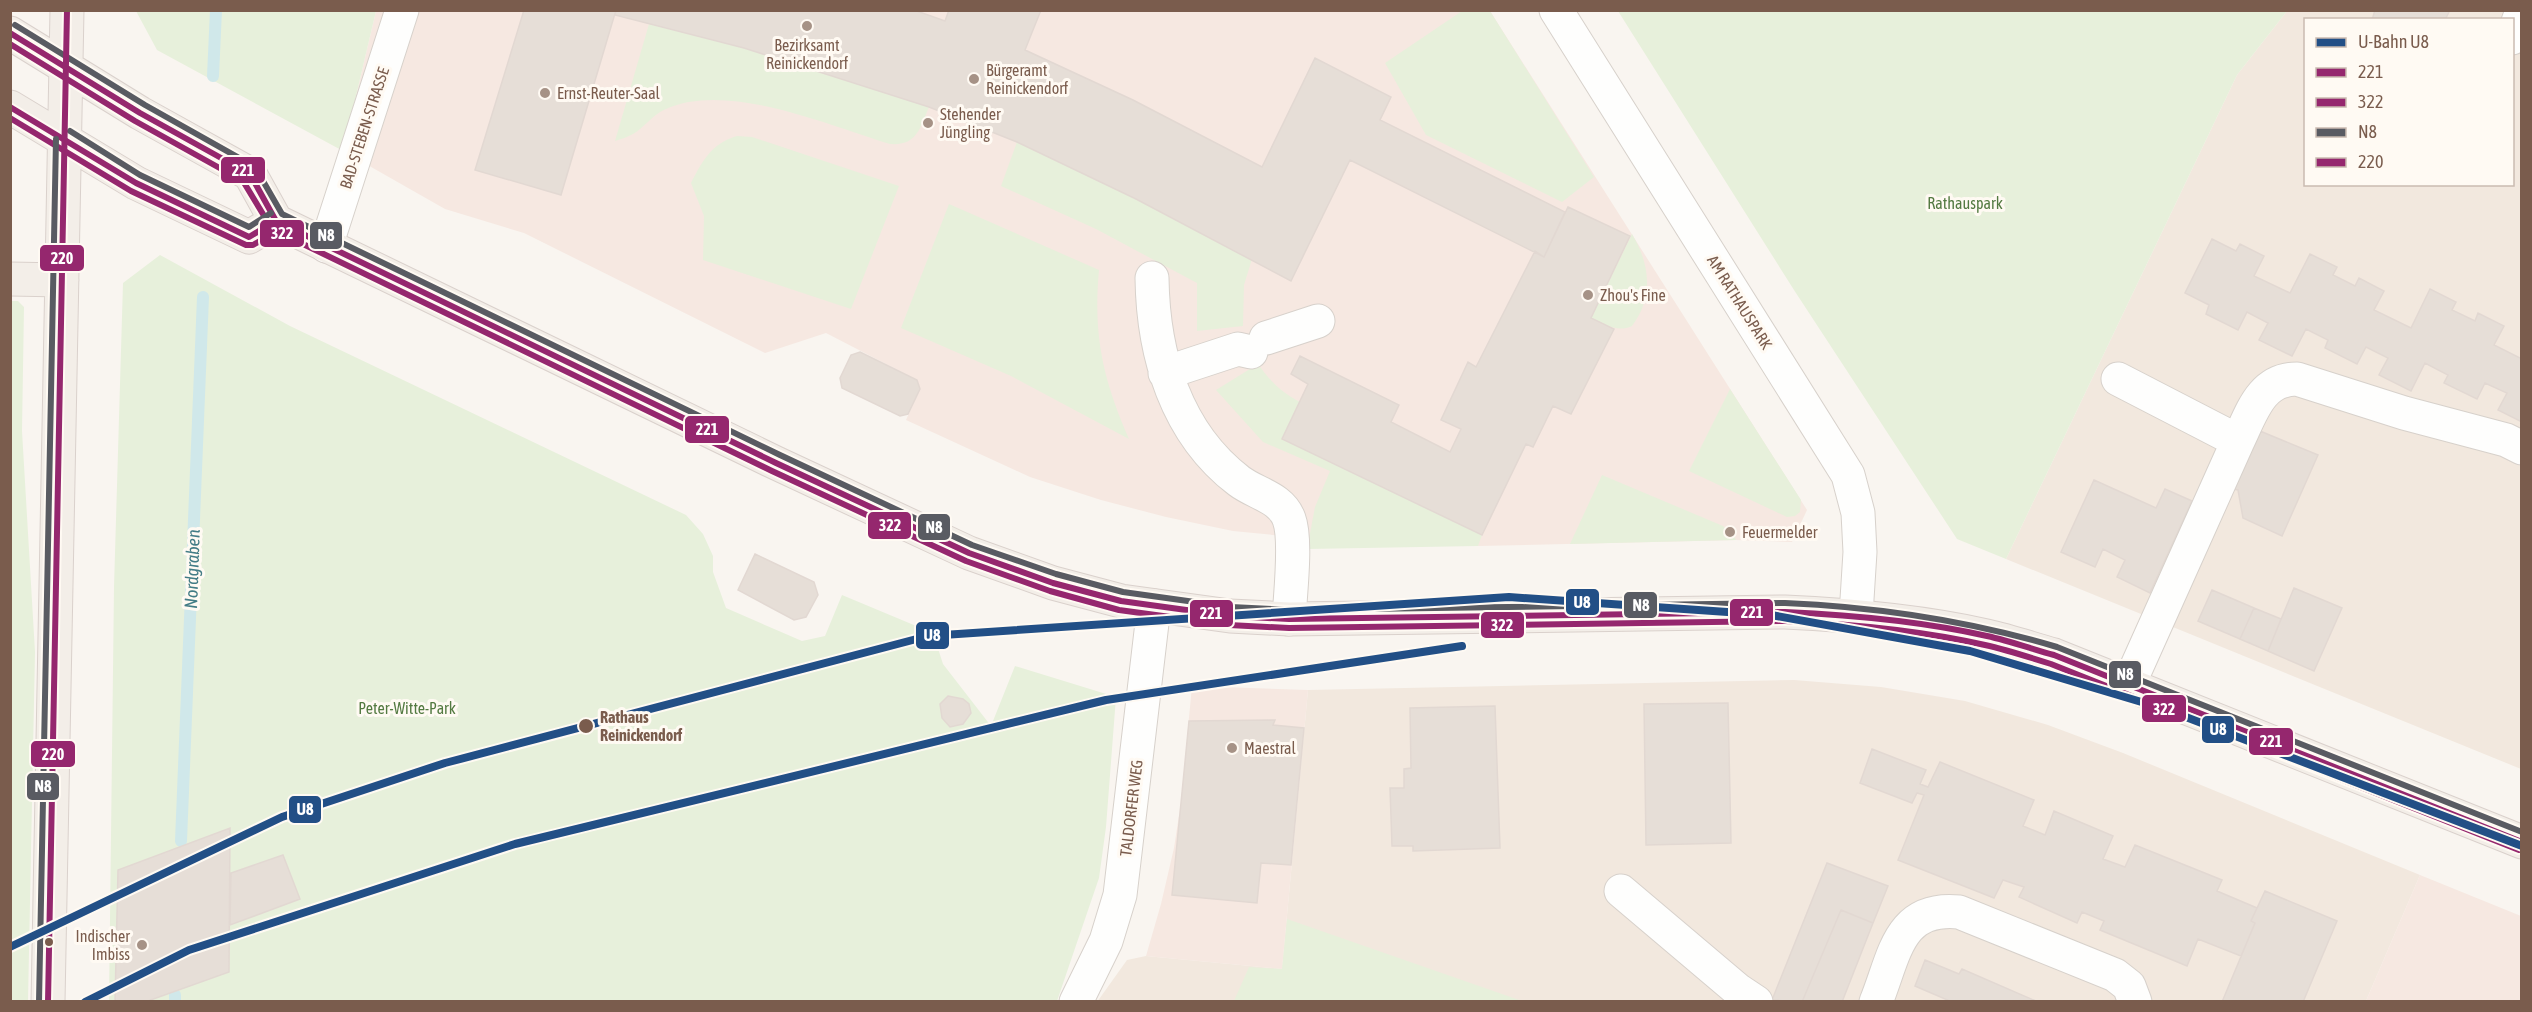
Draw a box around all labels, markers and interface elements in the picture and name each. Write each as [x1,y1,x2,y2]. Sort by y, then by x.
legend [2304,18,2514,186]
marker: Bezirksamt Reinickendorf [800,19,814,33]
text: U-Bahn U8 [2358,31,2429,52]
place label: Bezirksamt Reinickendorf [766,36,849,72]
place label: Bürgeramt Reinickendorf [986,61,1069,97]
text: 221 [2358,61,2383,82]
street label: BAD-STEBEN-STRASSE [336,65,392,191]
marker: Bürgeramt Reinickendorf [967,72,981,86]
place label: Ernst-Reuter-Saal [557,84,661,102]
marker: Ernst-Reuter-Saal [538,86,552,100]
text: 322 [2358,91,2383,112]
place label: Stehender Jüngling [940,105,1001,142]
marker: Stehender Jüngling [921,116,935,130]
text: N8 [2358,121,2377,142]
text: 220 [2358,151,2383,172]
line badge: 221 [220,156,266,184]
text: 221 [232,161,255,179]
park label: Rathauspark [1927,194,2003,213]
line badge: 322 [259,219,305,248]
line badge: N8 [309,221,343,250]
text: 322 [271,224,293,242]
text: N8 [318,226,335,244]
line badge: 220 [39,244,85,272]
text: 220 [51,249,74,267]
street label: AM RATHAUSPARK [1704,252,1776,352]
place label: Zhou's Fine [1600,286,1666,304]
marker: Zhou's Fine [1581,288,1595,302]
line badge: 221 [684,415,730,444]
text: 221 [696,420,719,438]
line badge: 322 [867,511,912,540]
line badge: N8 [917,513,951,541]
text: 322 [879,516,901,534]
text: N8 [926,518,943,536]
place label: Feuermelder [1742,523,1818,541]
marker: Feuermelder [1723,525,1737,539]
water label: Nordgraben [180,529,204,609]
line badge: U8 [1565,588,1600,616]
line badge: N8 [1623,591,1658,619]
text: U8 [1574,593,1591,611]
text: N8 [1633,596,1650,614]
line badge: 221 [1729,598,1774,627]
line badge: 221 [1189,599,1234,628]
text: 221 [1741,603,1764,621]
text: 221 [1200,604,1223,622]
line badge: 322 [1480,611,1525,639]
text: 322 [1491,616,1513,634]
line badge: U8 [915,621,950,650]
text: U8 [924,626,941,644]
line badge: N8 [2108,660,2142,689]
text: N8 [2117,665,2134,683]
line badge: 322 [2141,694,2187,723]
park label: Peter-Witte-Park [358,699,456,717]
text: 322 [2153,700,2175,718]
place label: Rathaus Reinickendorf [600,708,683,744]
line badge: U8 [2201,715,2235,744]
marker: Rathaus Reinickendorf [577,717,595,735]
text: U8 [2210,720,2227,738]
line badge: 221 [2248,727,2294,756]
text: 221 [2260,732,2283,750]
place label: Maestral [1244,739,1297,757]
line badge: 220 [30,740,76,768]
marker: Maestral [1225,741,1239,755]
text: 220 [42,745,65,763]
street label: TALDORFER WEG [1116,759,1146,857]
line badge: N8 [26,772,60,801]
text: N8 [35,777,52,795]
line badge: U8 [288,795,322,824]
text: U8 [297,800,314,818]
place label: Indischer Imbiss [76,927,130,963]
unlabelled marker [43,936,55,948]
marker: Indischer Imbiss [135,938,149,952]

